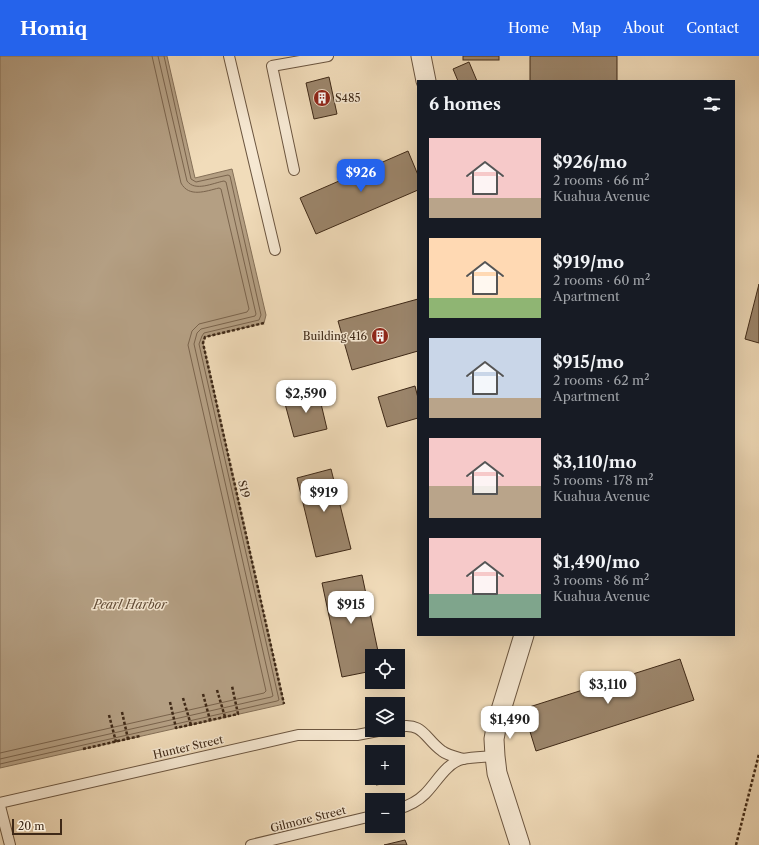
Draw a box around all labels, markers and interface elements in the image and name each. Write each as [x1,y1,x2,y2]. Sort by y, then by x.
text: Homiq [20,17,87,40]
text: Home [508,19,549,37]
text: Map [571,19,601,37]
text: About [623,19,664,37]
text: Contact [686,19,739,37]
building icon: S485 [312,88,332,108]
place label: S485 [335,91,360,105]
icon: filters [701,93,723,115]
text: 6 homes [429,94,501,114]
text: $926/mo [553,152,627,172]
icon: home [461,154,509,202]
pin: $926 [337,159,385,193]
text: $926 [346,164,376,180]
text: 2 rooms · 66 m² [553,172,650,188]
text: Kuahua Avenue [553,188,650,204]
text: $919/mo [553,252,624,272]
icon: home [461,254,509,302]
text: 2 rooms · 60 m² [553,272,650,288]
text: Apartment [553,288,620,304]
building icon: Building 416 [370,326,390,346]
place label: Building 416 [303,329,368,343]
text: $915/mo [553,352,624,372]
icon: home [461,354,509,402]
text: 2 rooms · 62 m² [553,372,650,388]
pin: $2,590 [273,380,339,414]
text: $2,590 [285,385,327,401]
text: Apartment [553,388,620,404]
text: $3,110/mo [553,452,637,472]
icon: home [461,454,509,502]
text: 5 rooms · 178 m² [553,472,654,488]
street label: S19 [235,479,253,499]
pin: $919 [300,479,348,513]
text: $919 [310,484,338,500]
text: Kuahua Avenue [553,488,650,504]
text: $1,490/mo [553,552,640,572]
icon: home [461,554,509,602]
text: 3 rooms · 86 m² [553,572,649,588]
text: Kuahua Avenue [553,588,650,604]
pin: $915 [327,591,375,625]
text: $915 [337,596,365,612]
water label: Pearl Harbor [92,597,168,612]
map controls [365,649,405,833]
button: locate [365,649,405,689]
pin: $3,110 [575,671,641,705]
text: $3,110 [589,676,627,692]
button: layers [365,697,405,737]
pin: $1,490 [477,706,543,740]
text: $1,490 [490,711,530,727]
street label: Hunter Street [152,732,225,762]
button: + [365,745,405,785]
button: − [365,793,405,833]
street label: Gilmore Street [269,803,347,835]
scale bar [12,817,62,836]
text: 20 m [18,819,44,833]

